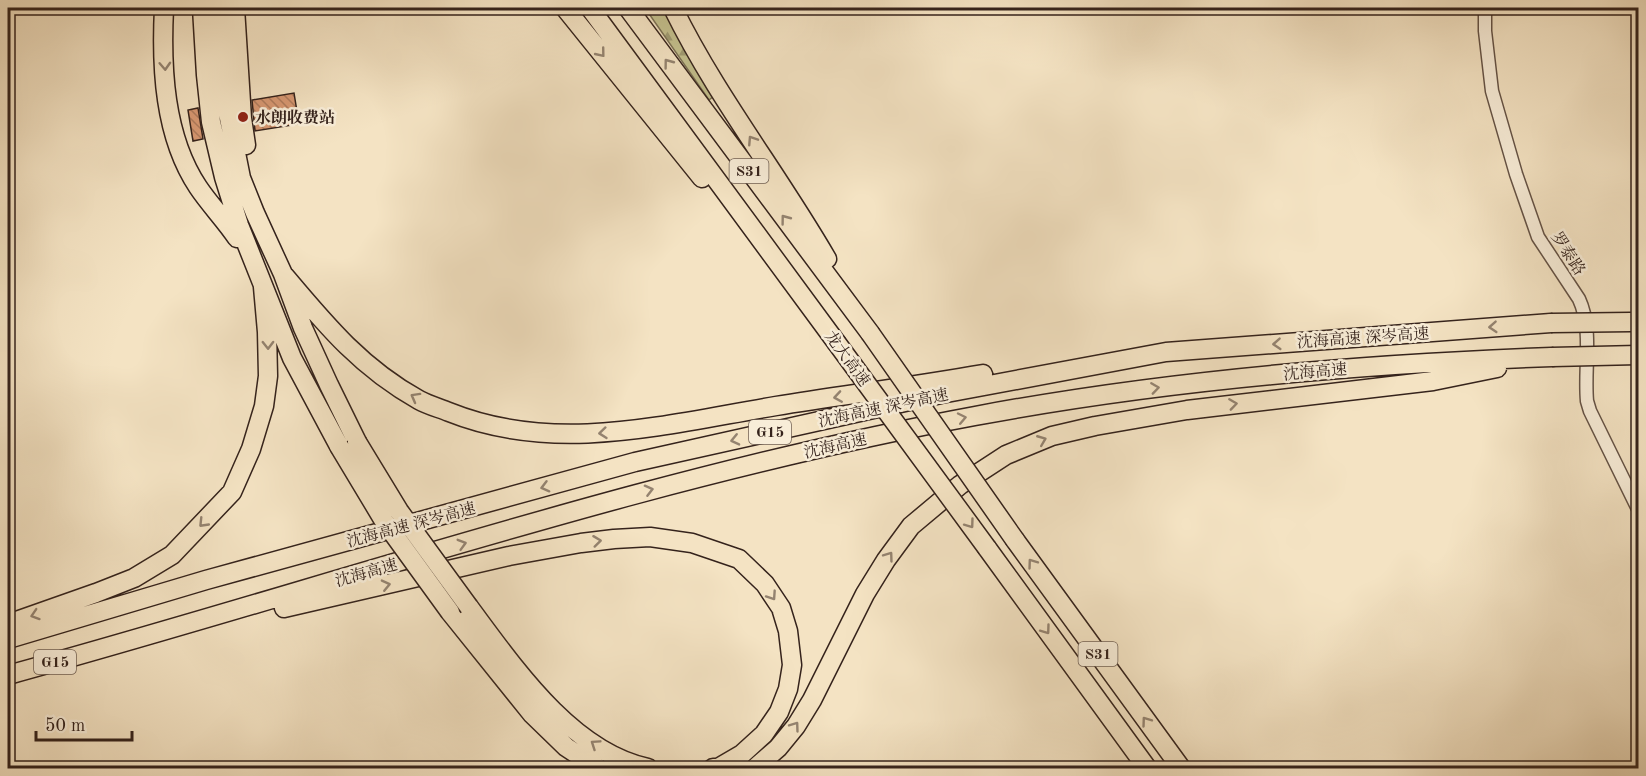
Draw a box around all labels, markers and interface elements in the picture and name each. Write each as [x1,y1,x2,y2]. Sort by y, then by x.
one-way arrow [593,47,604,58]
one-way arrow [665,58,676,69]
one-way arrow [158,61,171,70]
place label: 水朗收费站 [255,109,335,127]
marker: 水朗收费站 [236,110,250,124]
one-way arrow [748,136,759,147]
road number: S31 [730,159,768,183]
one-way arrow [781,215,792,226]
street label: 罗泰路 [1548,229,1589,279]
one-way arrow [1488,320,1497,333]
street label: 沈海高速 深岑高速 [1296,324,1430,352]
street label: 龙大高速 [821,327,873,390]
one-way arrow [1273,337,1282,350]
one-way arrow [261,340,274,349]
street label: 沈海高速 [1282,360,1348,384]
one-way arrow [1150,383,1159,395]
street label: 沈海高速 深岑高速 [817,385,950,431]
one-way arrow [833,390,842,402]
one-way arrow [411,393,421,404]
one-way arrow [1229,398,1238,410]
one-way arrow [957,413,967,426]
road number: G15 [749,420,791,444]
one-way arrow [599,426,608,439]
street label: 沈海高速 [802,430,868,462]
one-way arrow [730,433,740,446]
one-way arrow [1036,435,1047,447]
one-way arrow [540,479,550,492]
one-way arrow [644,484,654,497]
street label: 沈海高速 深岑高速 [345,499,478,551]
one-way arrow [200,515,211,526]
one-way arrow [963,518,974,529]
one-way arrow [593,535,602,548]
one-way arrow [456,539,467,551]
one-way arrow [882,552,893,563]
street label: 沈海高速 [333,555,400,590]
one-way arrow [1028,559,1039,570]
one-way arrow [380,579,390,592]
one-way arrow [765,590,777,600]
one-way arrow [30,608,41,620]
one-way arrow [1039,623,1050,634]
road number: S31 [1078,642,1118,666]
road number: G15 [34,650,76,674]
scale bar [36,704,132,742]
text: 50 m [45,717,85,735]
one-way arrow [1143,717,1154,728]
one-way arrow [788,722,799,733]
one-way arrow [591,740,602,751]

